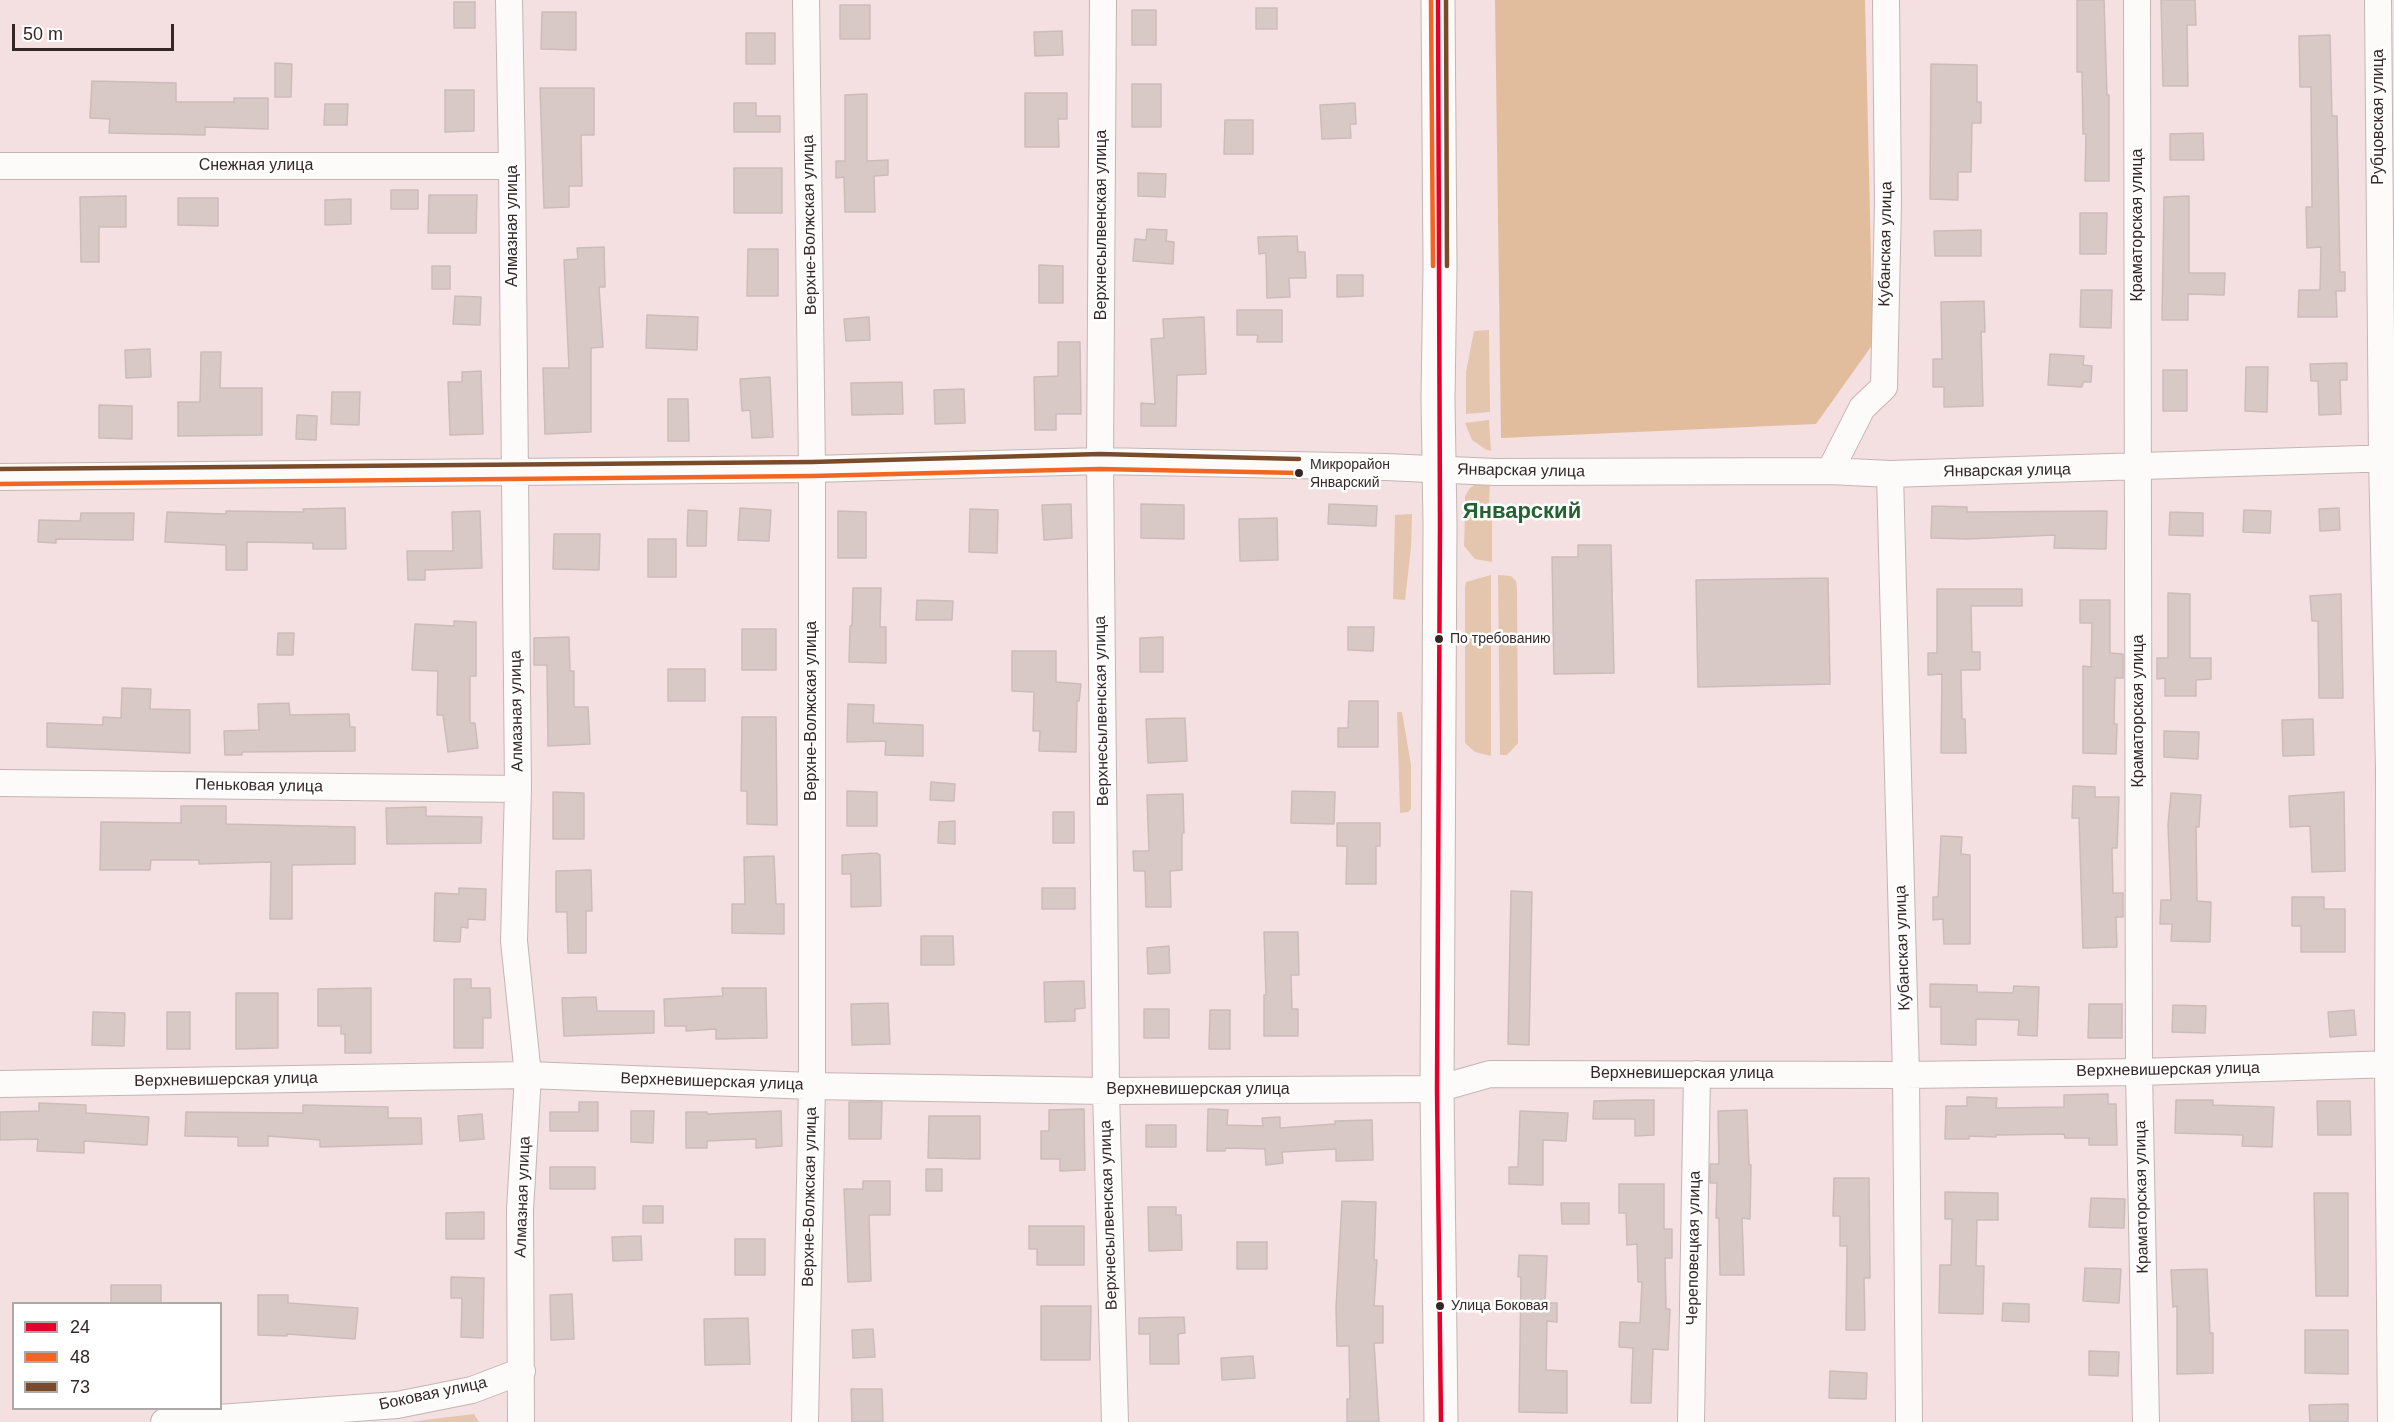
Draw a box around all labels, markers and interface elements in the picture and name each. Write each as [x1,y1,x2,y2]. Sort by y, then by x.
scale bar [15,12,177,50]
text: 50 m [23,24,63,44]
street label: Рубцовская улица [2369,49,2389,185]
street label: Верхнесылвенская улица [1092,130,1112,320]
street label: Верхне-Волжская улица [799,135,821,315]
street label: Краматорская улица [2128,149,2148,301]
street label: Снежная улица [199,156,313,176]
street label: Алмазная улица [503,165,523,287]
street label: Кубанская улица [1875,181,1897,307]
place label: Микрорайон Январский [1310,457,1390,490]
street label: Январская улица [1457,460,1585,482]
street label: Январская улица [1943,460,2071,482]
marker: Микрорайон Январский [1293,467,1305,479]
district label: Январский [1463,499,1581,525]
street label: Верхнесылвенская улица [1091,616,1113,806]
street label: Верхне-Волжская улица [802,621,822,801]
place label: По требованию [1450,631,1550,647]
marker: По требованию [1433,633,1445,645]
street label: Краматорская улица [2129,635,2149,787]
street label: Алмазная улица [506,650,528,772]
street label: Пеньковая улица [195,775,323,797]
street label: Кубанская улица [1891,885,1915,1011]
street label: Верхневишерская улица [2076,1059,2260,1081]
street label: Верхневишерская улица [1590,1064,1774,1084]
street label: Верхневишерская улица [134,1069,318,1091]
street label: Верхневишерская улица [620,1069,804,1095]
street label: Верхневишерская улица [1106,1080,1290,1100]
street label: Верхне-Волжская улица [799,1107,821,1287]
street label: Верхнесылвенская улица [1096,1120,1122,1310]
street label: Краматорская улица [2131,1120,2153,1274]
street label: Алмазная улица [511,1136,535,1258]
street label: Череповецкая улица [1683,1171,1705,1325]
place label: Улица Боковая [1451,1298,1548,1314]
marker: Улица Боковая [1434,1300,1446,1312]
legend [12,1302,222,1410]
text: 24 [70,1317,90,1337]
text: 48 [70,1347,90,1367]
street label: Боковая улица [377,1373,489,1415]
text: 73 [70,1377,90,1397]

